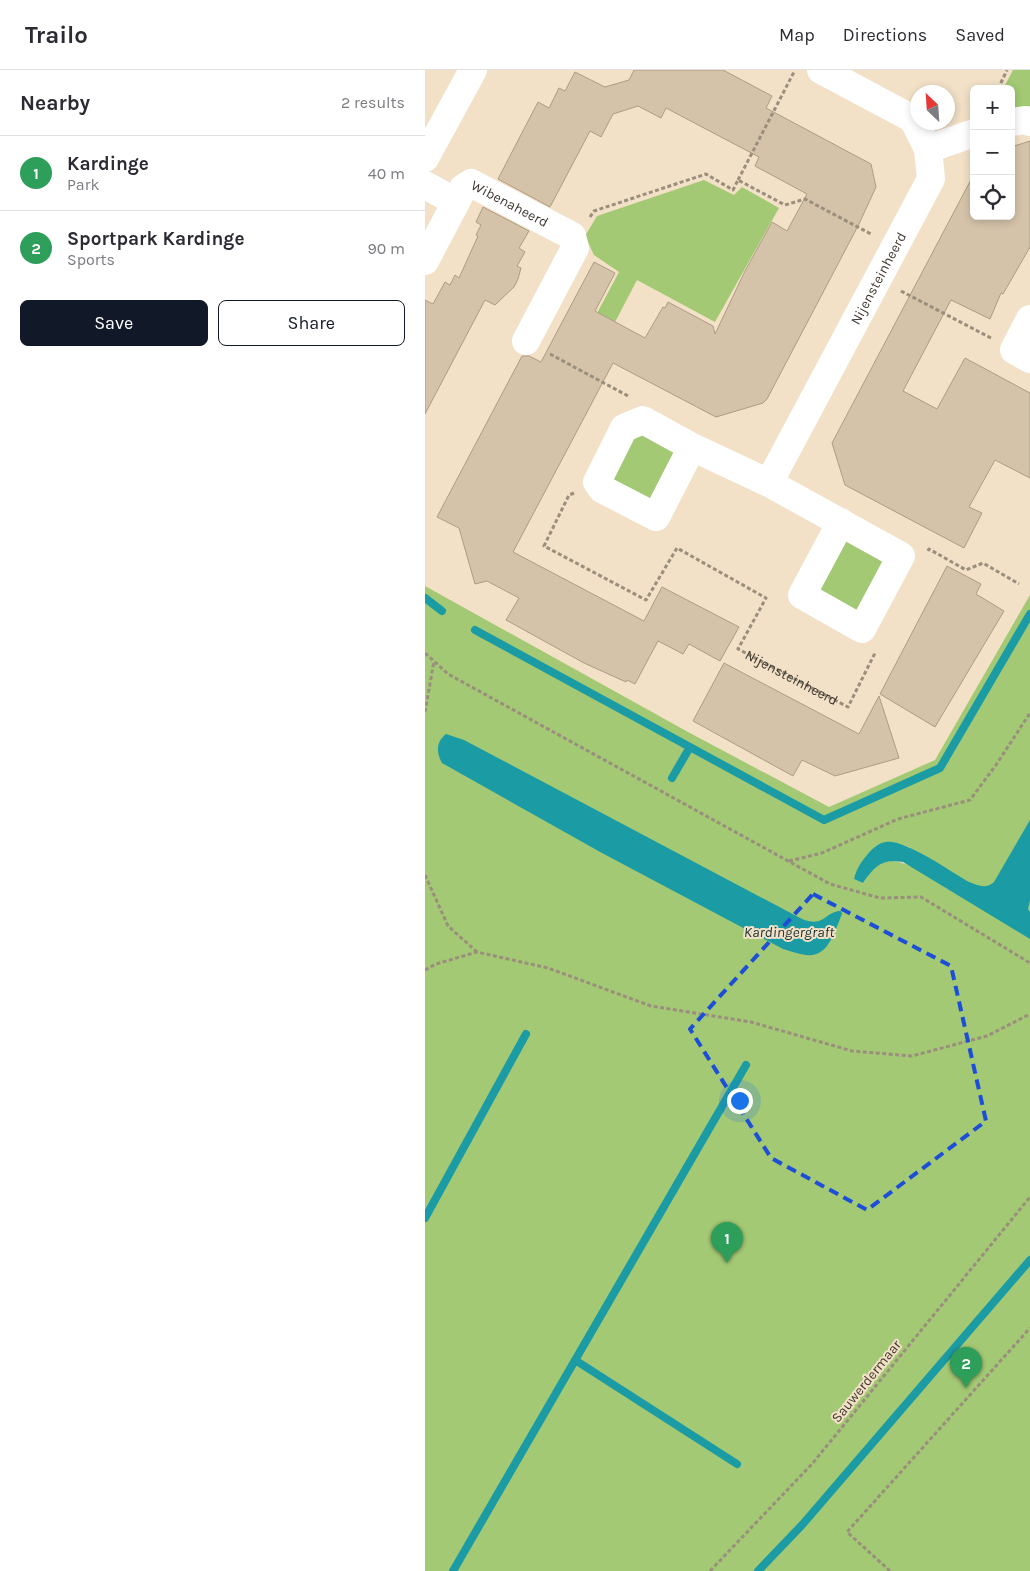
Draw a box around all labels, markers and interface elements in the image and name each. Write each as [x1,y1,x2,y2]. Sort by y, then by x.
text: Trailo [25,21,88,49]
text: Map [779,24,815,46]
text: Directions [843,24,927,46]
text: Saved [955,24,1005,46]
north arrow [910,85,955,130]
map controls [970,85,1015,220]
button: + [970,85,1015,130]
text: Nearby [20,91,90,115]
text: 2 results [341,93,405,112]
button: − [970,130,1015,175]
text: Kardinge [67,153,149,175]
text: 1 [33,164,39,183]
text: 40 m [368,164,405,183]
text: Park [67,175,99,194]
button: locate [970,175,1015,220]
street label: Wibenaheerd [468,177,551,231]
text: Sportpark Kardinge [67,228,244,250]
street label: Nijensteinheerd [847,229,910,328]
text: 2 [31,239,41,258]
text: 90 m [367,239,405,258]
text: Sports [67,250,115,269]
button: Save [20,300,208,346]
button: Share [218,300,405,346]
street label: Nijensteinheerd [742,646,841,709]
water label: Kardingergraft [744,923,835,941]
your location [727,1088,753,1114]
pin: 1 [711,1222,743,1263]
street label: Sauwerdermaar [828,1336,905,1426]
pin: 2 [950,1347,982,1388]

